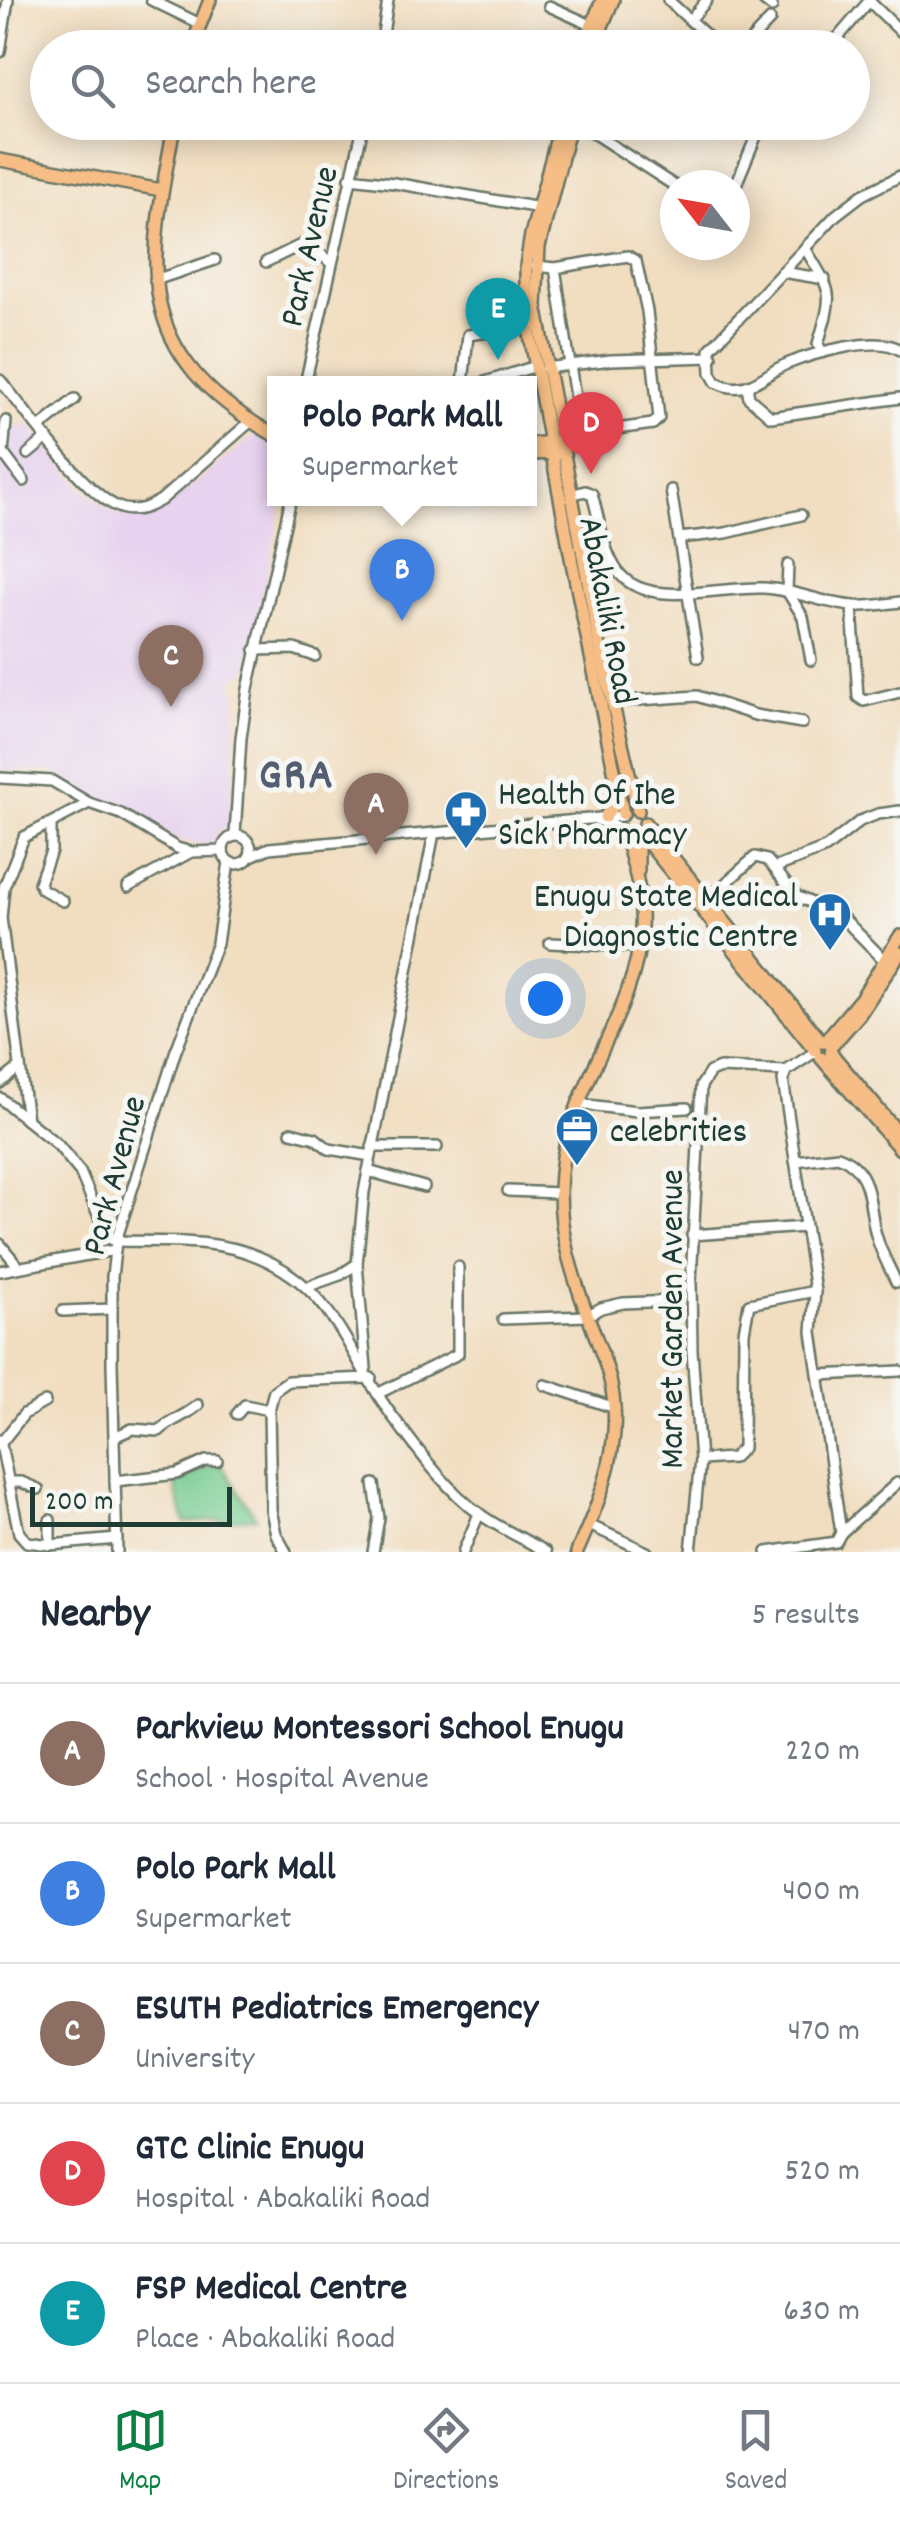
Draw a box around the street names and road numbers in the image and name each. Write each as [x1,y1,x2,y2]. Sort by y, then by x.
street label: Park Avenue [269,162,355,332]
street label: Abakaliki Road [562,513,648,709]
street label: Park Avenue [72,1091,162,1262]
street label: Market Garden Avenue [650,1169,700,1469]

